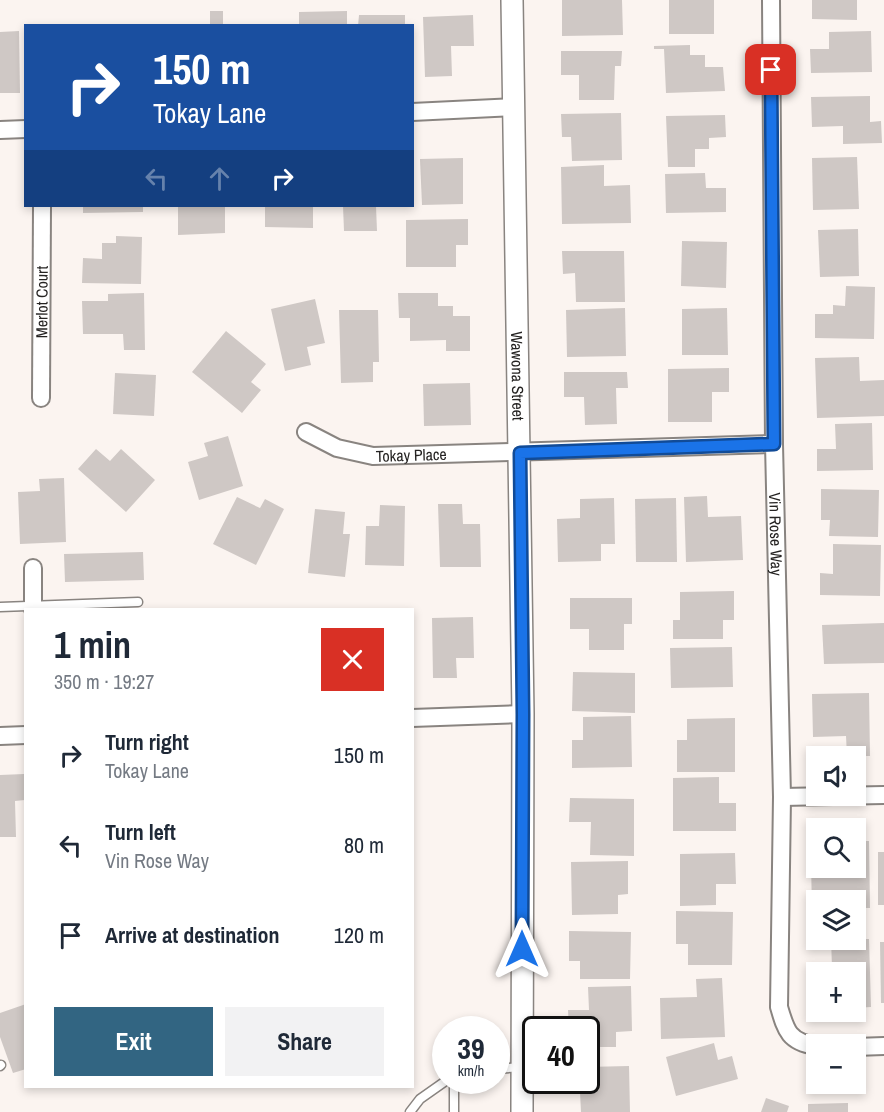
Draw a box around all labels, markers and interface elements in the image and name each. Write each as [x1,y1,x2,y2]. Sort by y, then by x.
text: 150 m [153,41,251,97]
pin [745,44,796,95]
icon: right [54,48,132,126]
icon: arrive [754,53,787,86]
text: Tokay Lane [153,95,266,131]
icon: left [140,162,173,195]
icon: ahead [203,162,236,195]
icon: right [266,162,299,195]
street label: Merlot Court [30,265,53,338]
street label: Wawona Street [506,331,529,421]
street label: Tokay Place [376,443,447,467]
street label: Vin Rose Way [764,492,788,576]
text: 1 min [54,621,131,669]
button: close [321,628,384,691]
text: 350 m · 19:27 [54,668,154,695]
text: Turn right [105,727,189,757]
icon: right [54,739,87,772]
text: 150 m [334,740,384,770]
map controls [806,746,866,1094]
button: sound [806,746,866,806]
text: Tokay Lane [105,757,189,784]
text: Turn left [105,817,176,847]
button: search [806,818,866,878]
icon: left [54,829,87,862]
text: 80 m [344,830,384,860]
text: Vin Rose Way [105,847,209,874]
button: layers [806,890,866,950]
position arrow [490,917,554,981]
icon: arrive [54,919,87,952]
text: Arrive at destination [105,920,279,950]
text: 120 m [334,920,384,950]
button: + [806,962,866,1022]
button: Exit [54,1007,213,1076]
button: Share [225,1007,384,1076]
speed limit sign: 40 [522,1016,600,1094]
text: 39 [457,1028,485,1068]
button: − [806,1034,866,1094]
text: km/h [458,1060,484,1081]

